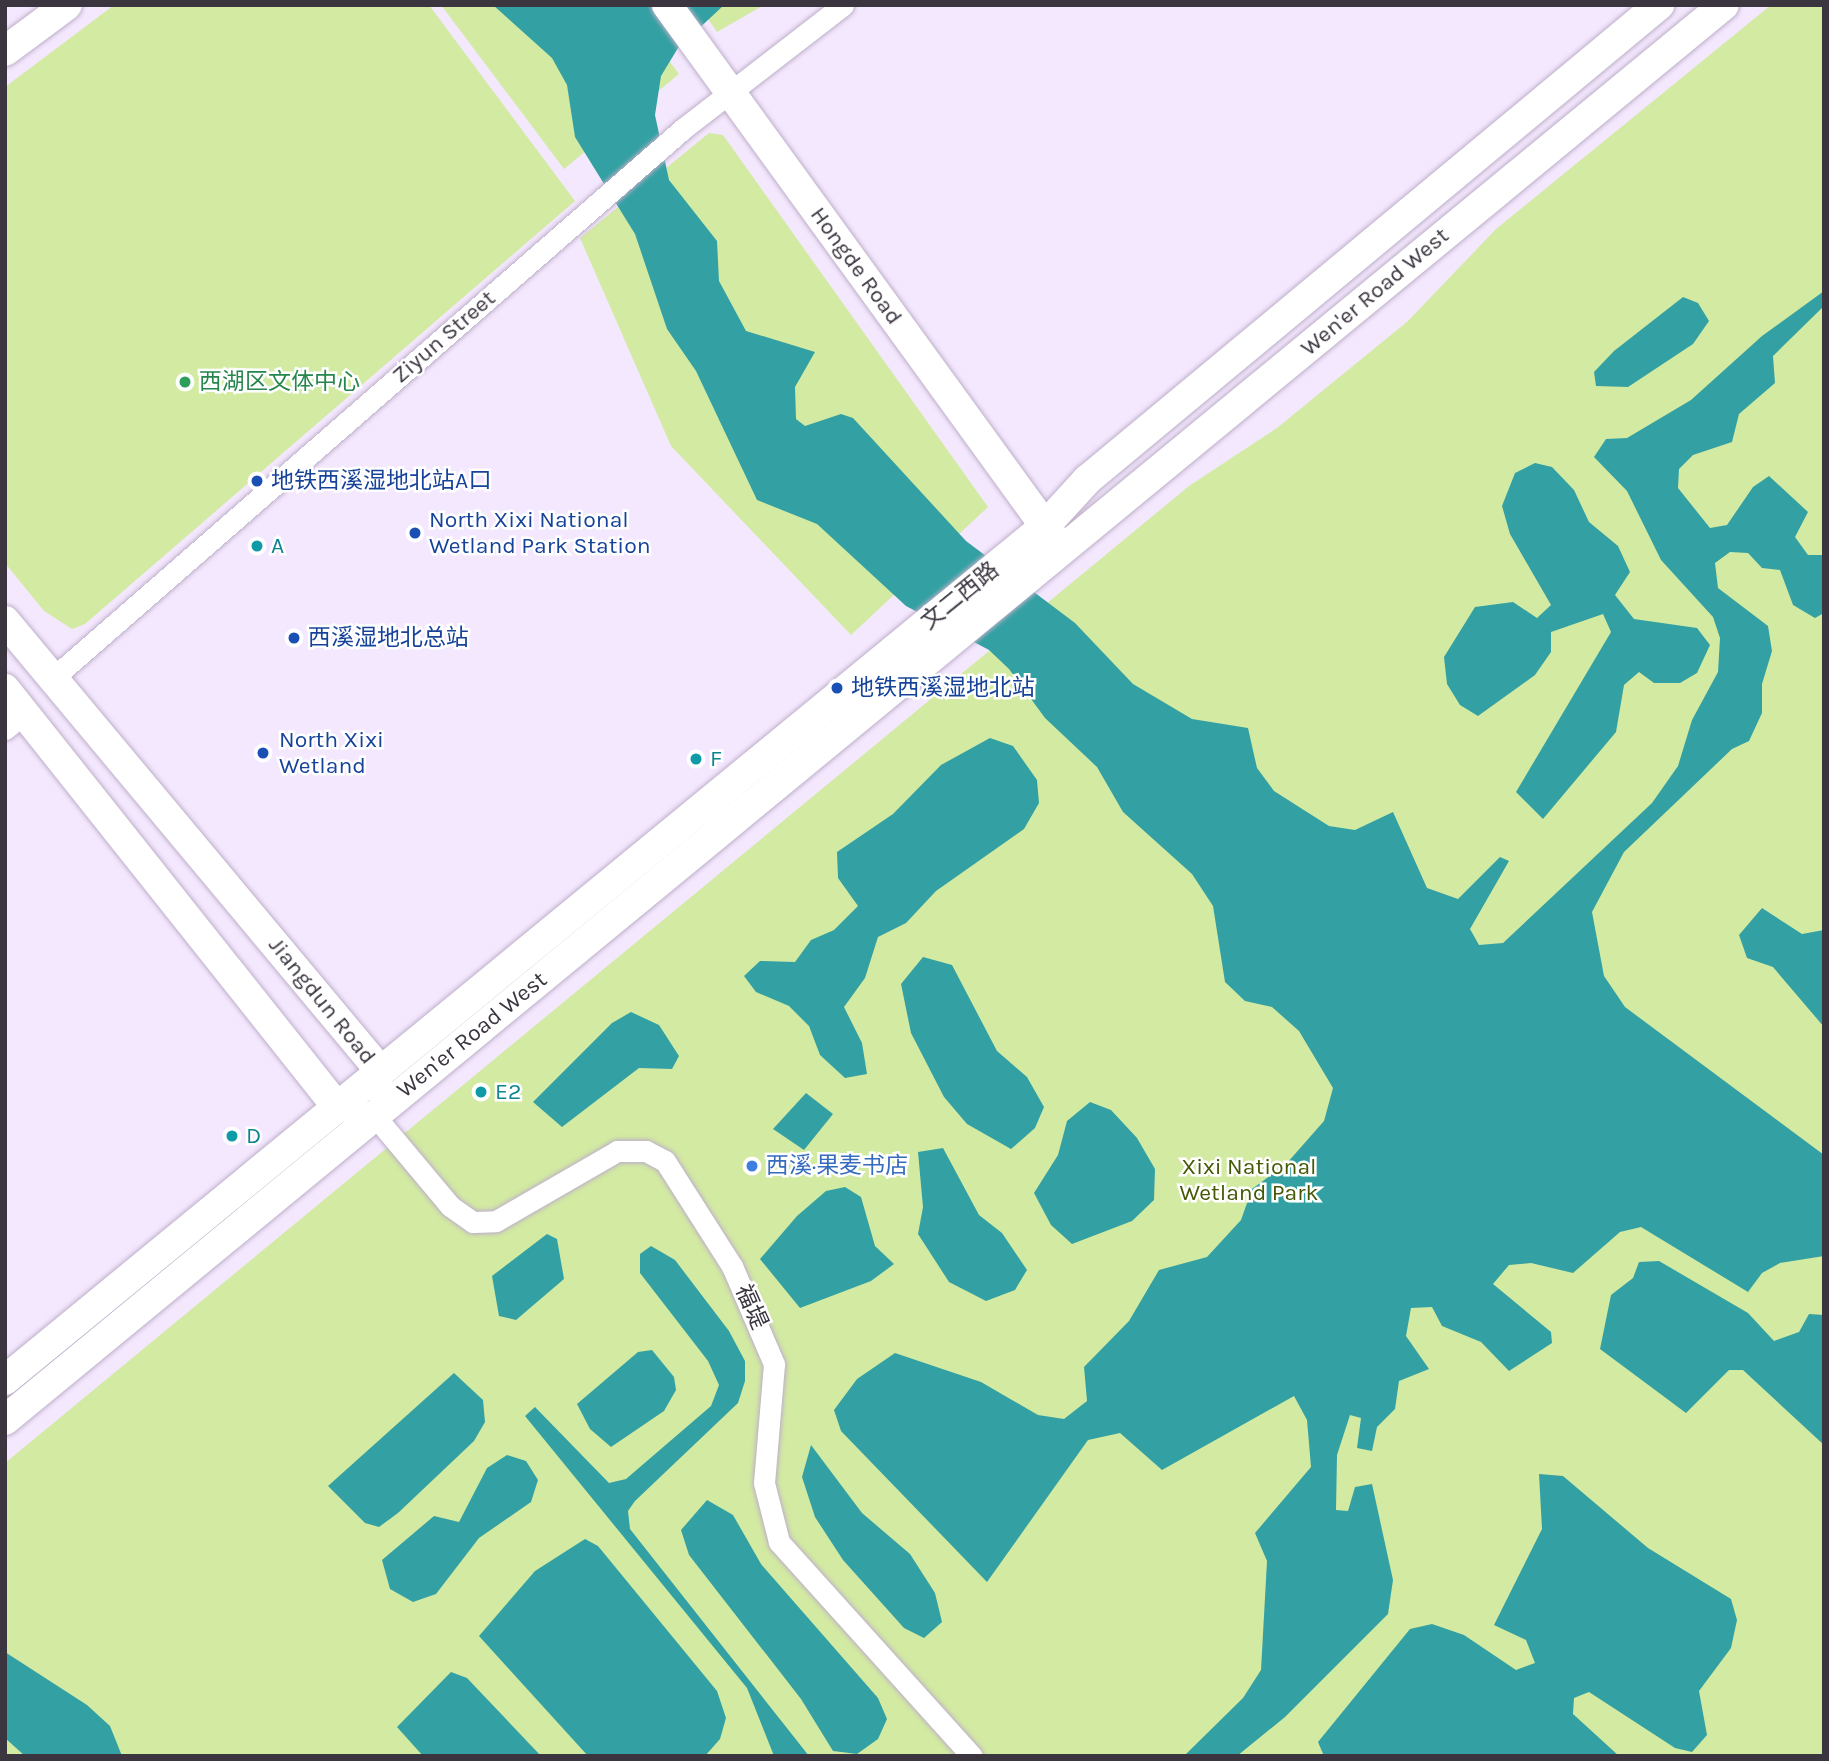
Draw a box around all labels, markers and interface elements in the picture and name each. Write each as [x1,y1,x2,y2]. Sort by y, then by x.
street label: Hongde Road [804,202,908,330]
street label: Wen'er Road West [1295,222,1455,362]
street label: Ziyun Street [387,285,501,389]
place label: 西湖区文体中心 [199,368,360,396]
marker: 西湖区文体中心 [177,374,193,390]
place label: 地铁西溪湿地北站A口 [271,467,491,495]
marker: 地铁西溪湿地北站A口 [249,473,265,489]
place label: North Xixi National Wetland Park Station [429,506,651,560]
marker: North Xixi National Wetland Park Station [407,525,423,541]
place label: A [271,532,284,560]
marker: A [249,538,265,554]
street label: 文二西路 [916,556,1004,636]
place label: 西溪湿地北总站 [308,624,469,652]
marker: 西溪湿地北总站 [286,630,302,646]
place label: 地铁西溪湿地北站 [851,674,1035,702]
marker: 地铁西溪湿地北站 [829,680,845,696]
place label: North Xixi Wetland [279,726,384,780]
marker: North Xixi Wetland [253,743,273,763]
place label: F [710,745,722,773]
marker: F [688,751,704,767]
street label: Jiangdun Road [262,932,382,1070]
street label: Wen'er Road West [391,966,553,1104]
place label: E2 [495,1078,521,1106]
marker: E2 [473,1084,489,1100]
place label: D [246,1122,261,1150]
marker: D [224,1128,240,1144]
place label: 西溪·果麦书店 [766,1152,908,1180]
park label: Xixi National Wetland Park [1179,1153,1319,1207]
marker: 西溪·果麦书店 [744,1158,760,1174]
street label: 福堤 [729,1280,773,1334]

